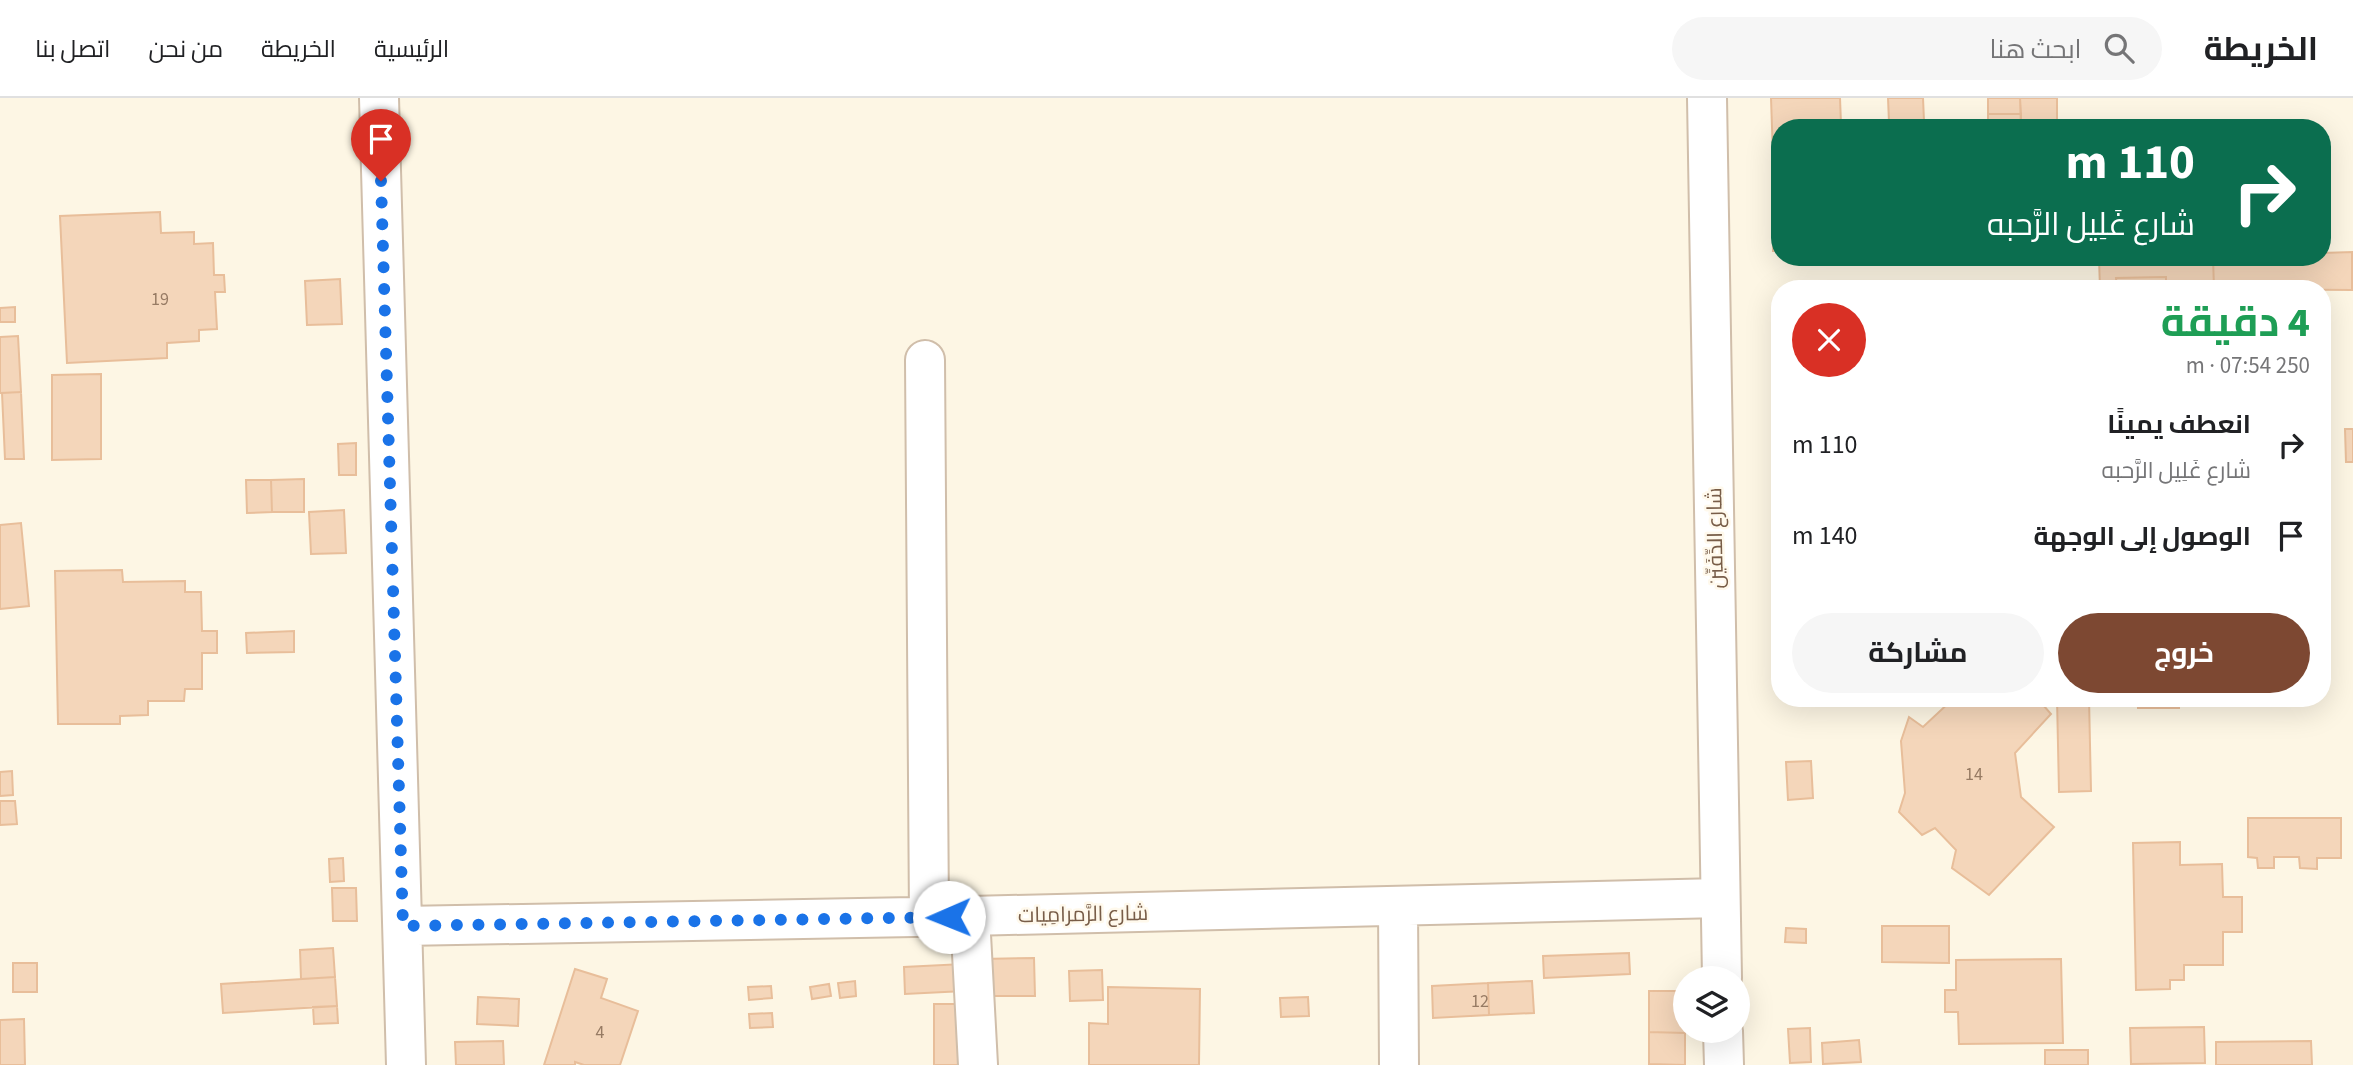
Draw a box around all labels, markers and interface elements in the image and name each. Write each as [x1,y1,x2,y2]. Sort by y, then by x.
search box [1672,17,2162,80]
text: الخريطة [2204,26,2318,73]
icon: search [2100,29,2138,67]
text: ابحث هنا [1990,31,2082,68]
text: اتصل بنا [35,32,110,67]
text: من نحن [148,32,223,67]
text: الخريطة [261,32,336,67]
text: الرئيسية [374,32,449,67]
pin [351,109,411,181]
icon: arrive [362,120,400,158]
text: 110 m [2066,128,2195,198]
icon: right [2219,147,2310,238]
text: شارع غَلِيل الرَّحبه [1987,202,2195,248]
house number: 19 [151,287,169,312]
text: 4 دقيقة [2161,293,2310,353]
button: close [1792,303,1866,377]
text: 250 m · 07:54 [2186,349,2310,382]
text: انعطف يمينًا [2107,406,2251,443]
text: 110 m [1792,426,1858,463]
icon: right [2272,426,2310,464]
text: شارع غَلِيل الرَّحبه [2102,454,2251,487]
street label: شارع الدِّفَيِّن [1699,487,1731,589]
text: 140 m [1792,517,1858,554]
icon: arrive [2272,517,2310,555]
text: الوصول إلى الوجهة [2033,518,2251,555]
button: مشاركة [1792,613,2044,693]
button: خروج [2058,613,2310,693]
house number: 14 [1965,762,1983,787]
position arrow [912,880,986,954]
street label: شارع الرَّمرامِيات [1018,898,1148,930]
map controls [1673,966,1750,1043]
button: layers [1673,966,1750,1043]
house number: 12 [1471,989,1489,1014]
house number: 4 [596,1020,605,1045]

